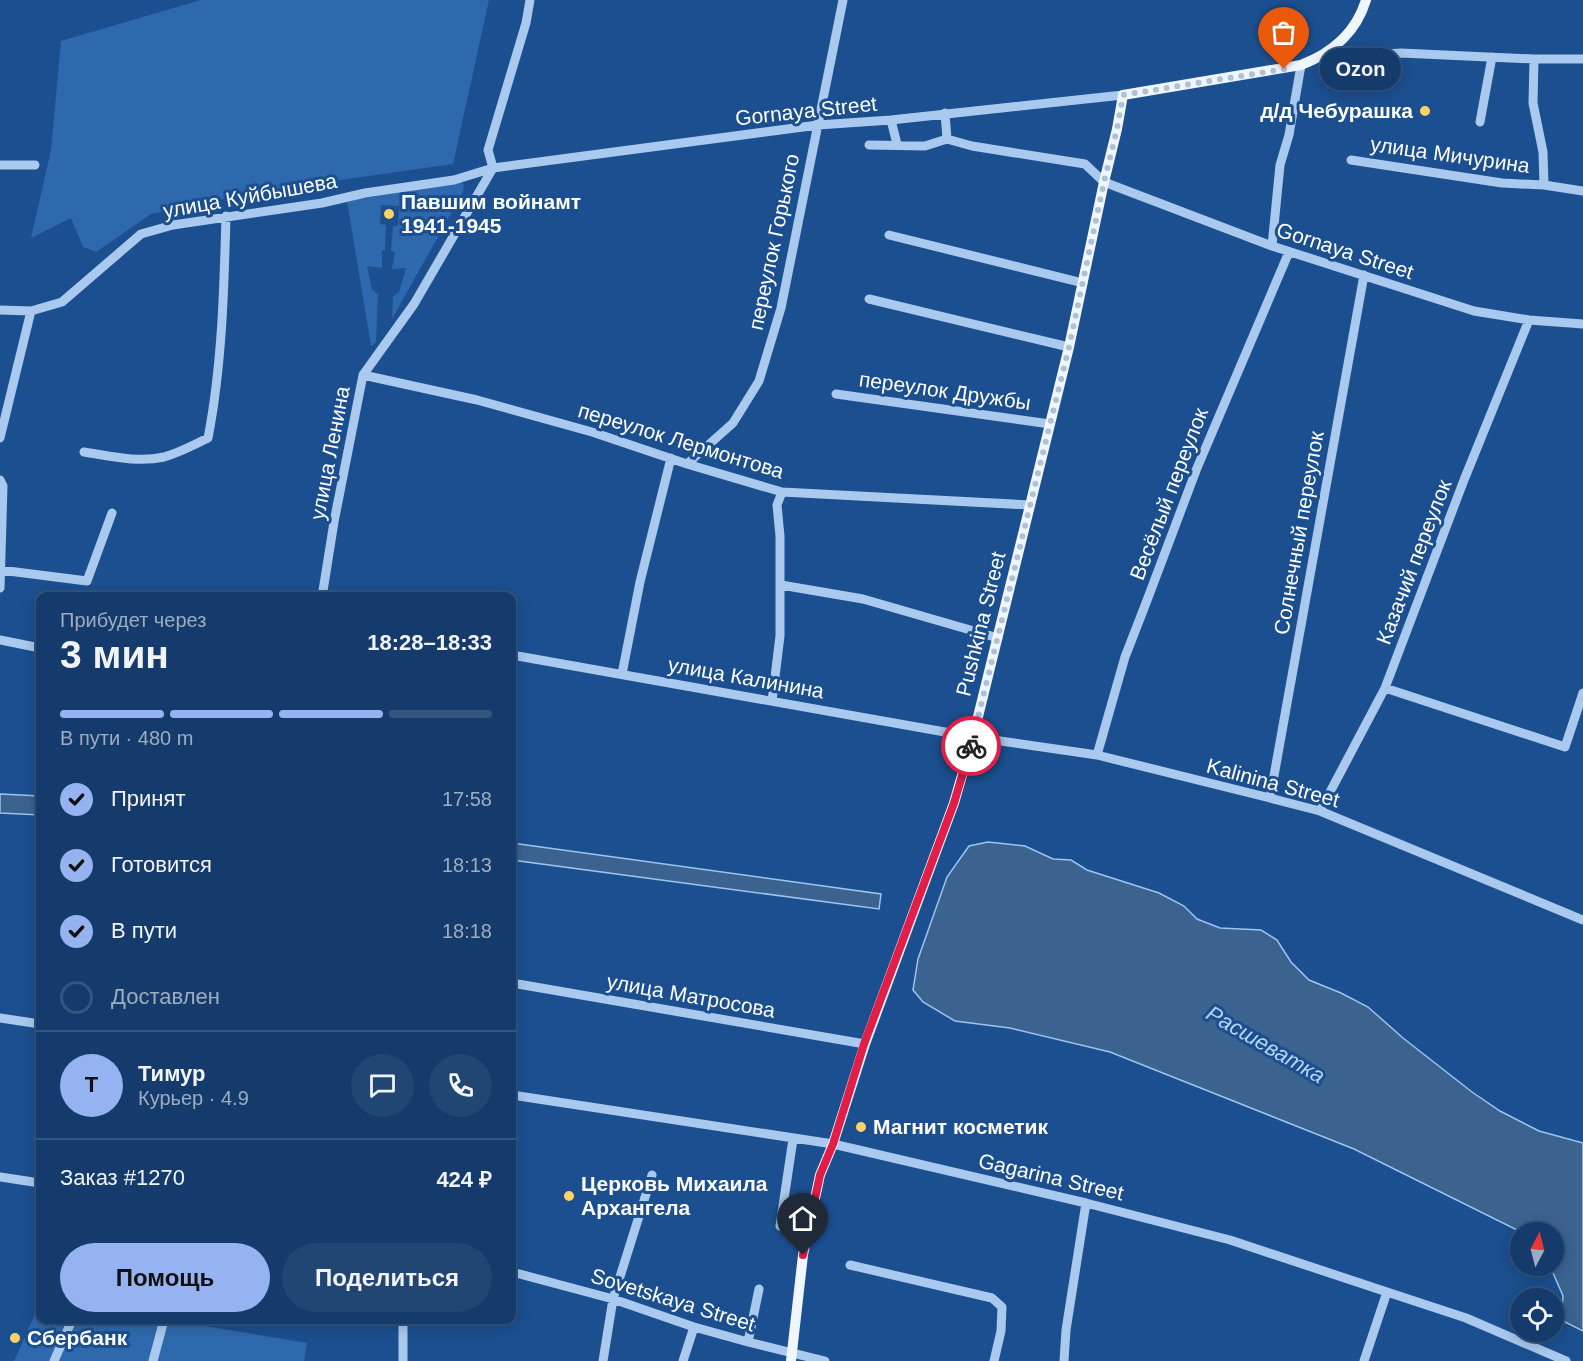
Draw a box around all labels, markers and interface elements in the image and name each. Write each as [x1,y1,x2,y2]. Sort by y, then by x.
pin [1258,7,1309,69]
icon: bag [1267,16,1300,49]
callout: Ozon [1320,48,1401,90]
text: Ozon [1336,58,1386,80]
street label: Gornaya Street [734,92,878,129]
place label: д/д Чебурашка [1260,99,1413,122]
marker: д/д Чебурашка [1418,104,1432,118]
street label: улица Мичурина [1369,132,1532,177]
street label: переулок Горького [744,152,803,332]
street label: улица Куйбышева [161,169,339,222]
place label: Павшим войнамт 1941-1945 [401,190,581,237]
marker: Павшим войнамт 1941-1945 [382,207,396,221]
street label: Gornaya Street [1274,218,1417,284]
street label: переулок Дружбы [858,367,1032,414]
street label: улица Ленина [305,384,354,522]
street label: переулок Лермонтова [575,398,787,483]
street label: Весёлый переулок [1125,404,1212,583]
street label: Солнечный переулок [1269,429,1328,636]
street label: Казачий переулок [1372,476,1456,647]
street label: Pushkina Street [951,549,1010,699]
text: Прибудет через [60,609,206,631]
text: 18:28–18:33 [367,630,492,655]
text: 3 мин [60,633,169,676]
street label: улица Калинина [666,652,826,703]
courier [941,716,1001,776]
text: В пути · 480 m [60,727,193,749]
icon: bike [955,730,988,763]
street label: Kalinina Street [1204,754,1342,811]
icon: check [60,783,93,816]
text: Принят [111,786,185,811]
text: 17:58 [442,788,492,810]
icon: check [60,849,93,882]
text: Готовится [111,852,212,877]
text: 18:13 [442,854,492,876]
icon: check [60,915,93,948]
text: В пути [111,918,177,943]
text: 18:18 [442,920,492,942]
street label: улица Матросова [605,969,777,1022]
text: Доставлен [111,984,220,1009]
water label: Расшеватка [1202,1000,1329,1088]
button: chat [351,1054,414,1117]
button: phone [429,1054,492,1117]
text: Тимур [138,1061,206,1086]
text: Т [85,1072,98,1097]
text: Курьер · 4.9 [138,1087,249,1109]
place label: Магнит косметик [873,1115,1048,1138]
marker: Магнит косметик [854,1120,868,1134]
street label: Gagarina Street [976,1149,1126,1204]
text: Заказ #1270 [60,1165,185,1190]
text: 424 ₽ [436,1167,492,1192]
place label: Церковь Михаила Архангела [581,1172,768,1219]
marker: Церковь Михаила Архангела [562,1189,576,1203]
pin [777,1193,828,1255]
icon: home [786,1202,819,1235]
north arrow [1510,1222,1564,1276]
map controls [1510,1222,1564,1342]
button: Помощь [60,1243,270,1312]
button: Поделиться [282,1243,492,1312]
street label: Sovetskaya Street [588,1264,758,1335]
button: locate [1510,1288,1564,1342]
place label: Сбербанк [27,1326,128,1349]
marker: Сбербанк [8,1331,22,1345]

